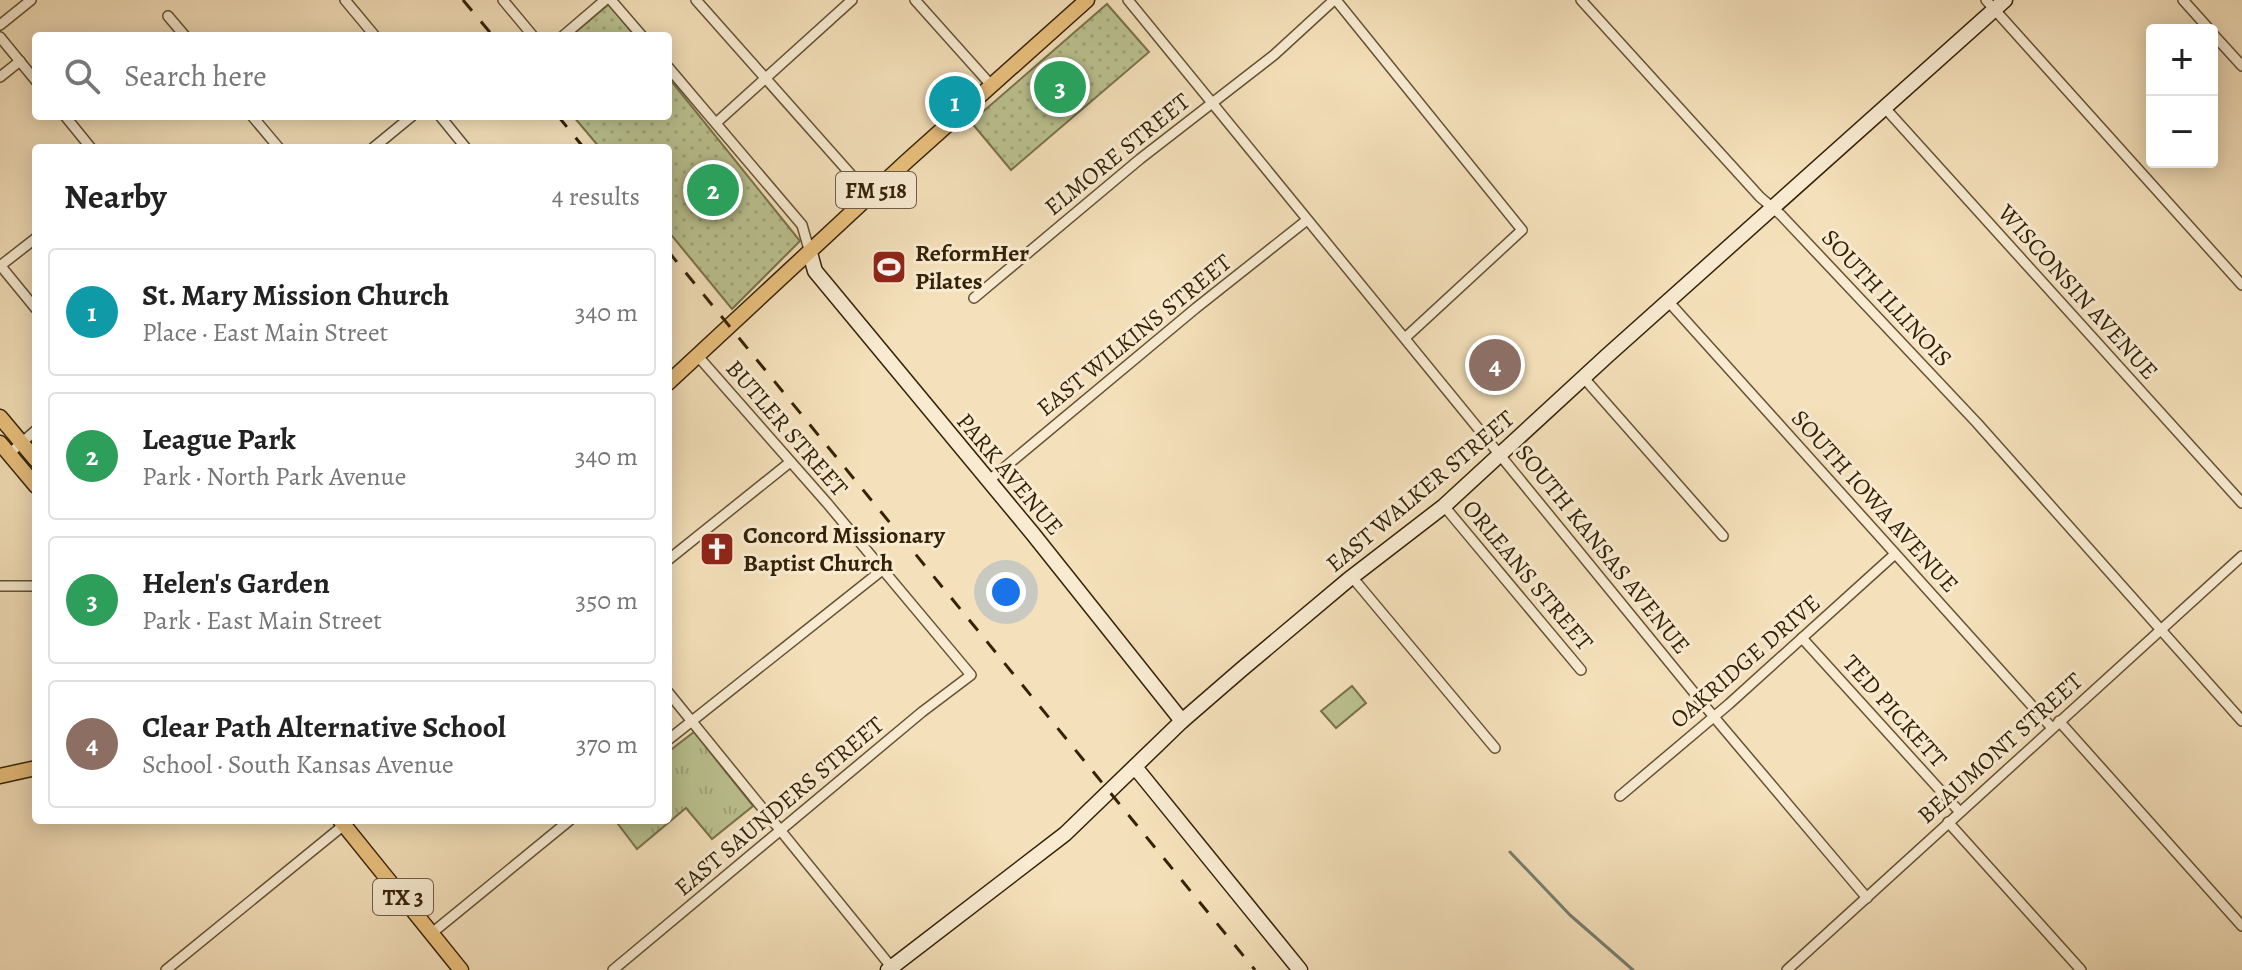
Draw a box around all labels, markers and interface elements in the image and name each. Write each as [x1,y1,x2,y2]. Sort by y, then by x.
map controls [2146,24,2218,168]
button: + [2146,24,2218,96]
search box [32,32,672,120]
icon: search [60,54,104,98]
text: Search here [124,56,267,96]
pin: 3 [1034,57,1086,117]
pin: 1 [929,72,981,132]
street label: ELMORE STREET [1038,85,1196,223]
button: − [2146,96,2218,168]
pin: 2 [687,160,739,220]
road number: FM 518 [836,172,916,208]
text: Nearby [64,173,167,220]
text: 4 results [552,179,640,214]
street label: WISCONSIN AVENUE [1990,197,2165,386]
street label: SOUTH ILLINOIS [1815,222,1959,374]
place label: ReformHer Pilates [915,237,1029,297]
street label: EAST WILKINS STREET [1030,246,1238,424]
sports icon: ReformHer Pilates [870,248,908,286]
text: St. Mary Mission Church [142,275,449,315]
text: 1 [87,295,97,330]
text: 340 m [575,295,638,330]
text: Place · East Main Street [142,315,388,350]
pin: 4 [1469,335,1521,395]
street label: BUTLER STREET [719,353,855,503]
street label: EAST WALKER STREET [1319,403,1521,579]
street label: SOUTH IOWA AVENUE [1784,403,1966,599]
street label: PARK AVENUE [949,406,1071,542]
text: League Park [142,419,296,459]
street label: SOUTH KANSAS AVENUE [1508,437,1698,661]
text: 2 [86,439,98,474]
text: 340 m [575,439,638,474]
text: Park · North Park Avenue [142,459,406,494]
street label: ORLEANS STREET [1455,493,1601,657]
place label: Concord Missionary Baptist Church [743,519,946,579]
church icon: Concord Missionary Baptist Church [698,530,736,568]
text: Helen's Garden [142,563,330,603]
your location [986,572,1026,612]
text: 3 [86,583,98,618]
text: 350 m [575,583,638,618]
street label: OAKRIDGE DRIVE [1663,587,1827,735]
text: Park · East Main Street [142,603,382,638]
street label: TED PICKETT [1836,648,1954,774]
street label: BEAUMONT STREET [1911,665,2089,831]
text: Clear Path Alternative School [142,707,506,747]
street label: EAST SAUNDERS STREET [668,709,890,903]
text: 4 [86,727,98,762]
text: 370 m [576,727,638,762]
text: School · South Kansas Avenue [142,747,454,782]
road number: TX 3 [373,879,433,915]

